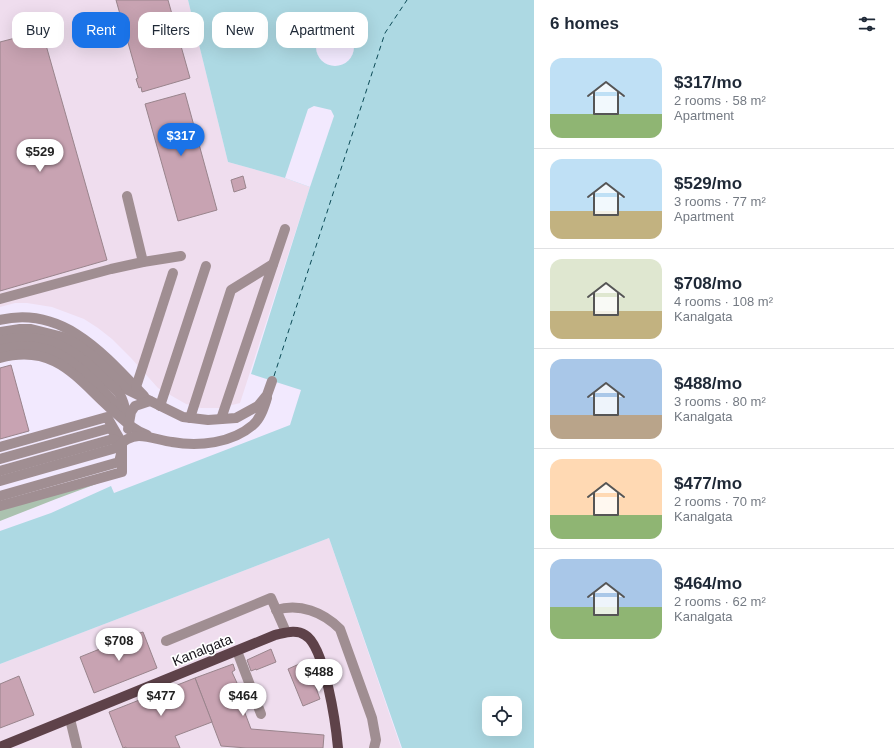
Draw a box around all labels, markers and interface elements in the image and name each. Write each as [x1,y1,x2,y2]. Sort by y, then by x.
chip: Buy [12,12,64,48]
chip: Rent [72,12,130,48]
chip: Filters [138,12,204,48]
chip: New [212,12,268,48]
chip: Apartment [276,12,368,48]
icon: filters [856,13,878,35]
text: 6 homes [550,14,619,33]
text: $317/mo [674,73,742,92]
icon: home [582,74,630,122]
text: 2 rooms · 58 m² [674,93,766,108]
text: Apartment [674,108,734,123]
pin: $317 [157,123,205,157]
text: $317 [167,128,195,143]
pin: $529 [16,139,64,173]
text: $529 [26,144,54,159]
text: $529/mo [674,174,742,193]
icon: home [582,175,630,223]
text: 3 rooms · 77 m² [674,194,766,209]
text: Apartment [674,209,734,224]
text: $708/mo [674,274,742,293]
icon: home [582,275,630,323]
text: 4 rooms · 108 m² [674,294,773,309]
text: Kanalgata [674,309,733,324]
text: $488/mo [674,374,742,393]
icon: home [582,375,630,423]
text: 3 rooms · 80 m² [674,394,766,409]
text: Kanalgata [674,409,733,424]
text: $477/mo [674,474,742,493]
icon: home [582,475,630,523]
text: 2 rooms · 70 m² [674,494,766,509]
text: Kanalgata [674,509,733,524]
text: $464/mo [674,574,742,593]
icon: home [582,575,630,623]
text: 2 rooms · 62 m² [674,594,766,609]
text: Kanalgata [674,609,733,624]
pin: $708 [95,628,143,662]
street label: Kanalgata [170,631,234,669]
text: $708 [105,633,133,648]
pin: $488 [295,659,343,693]
text: $488 [305,664,333,679]
pin: $477 [137,683,185,717]
pin: $464 [219,683,267,717]
text: $477 [147,688,175,703]
text: $464 [229,688,257,703]
map controls [482,696,522,736]
button: locate [482,696,522,736]

